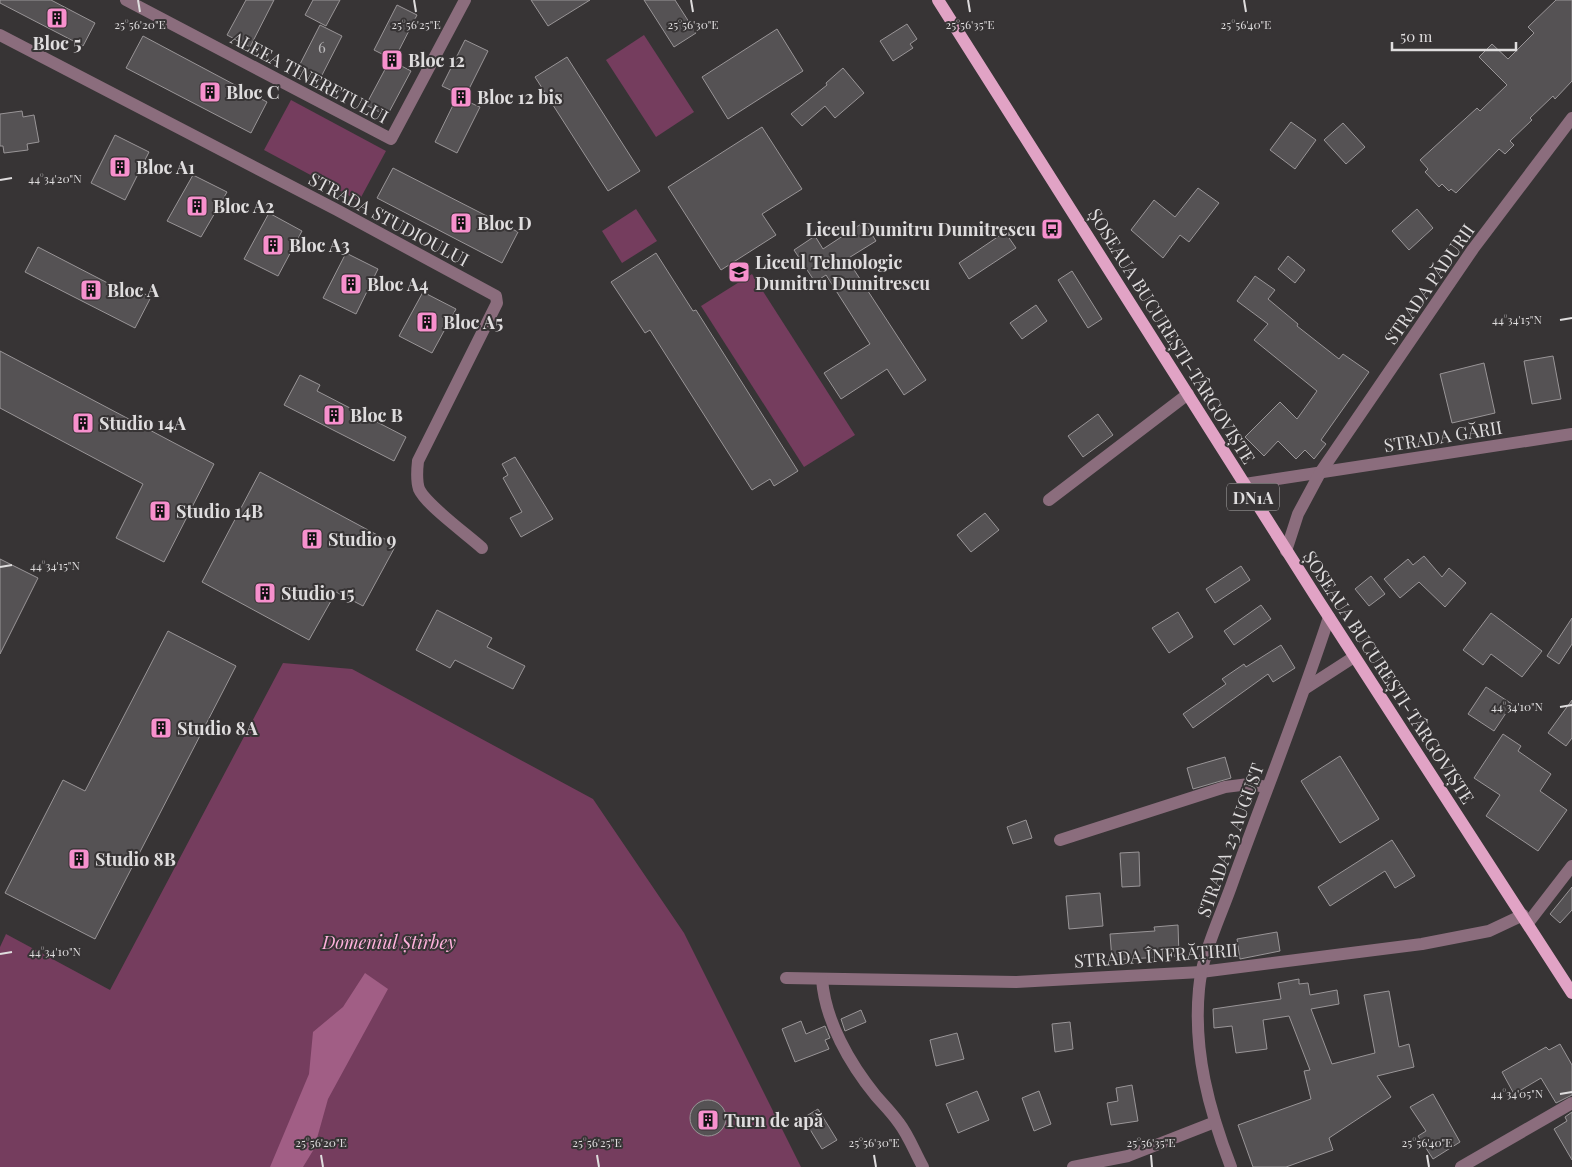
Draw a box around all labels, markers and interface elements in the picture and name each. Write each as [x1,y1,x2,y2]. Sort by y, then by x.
building icon: Bloc 5 [45,6,69,30]
text: 25°56'20"E [114,16,166,32]
text: 25°56'25"E [391,16,441,32]
text: 25°56'30"E [667,16,719,32]
text: 25°56'35"E [945,16,995,32]
text: 25°56'40"E [1221,16,1271,32]
scale bar [1392,20,1516,52]
street label: ALEEA TINERETULUI [226,25,393,129]
text: 50 m [1400,26,1433,46]
place label: Bloc 5 [33,31,81,55]
house number: 6 [318,37,326,57]
building icon: Bloc 12 [380,48,404,72]
place label: Bloc 12 [408,48,465,72]
building icon: Bloc C [198,80,222,104]
place label: Bloc C [226,80,279,104]
building icon: Bloc 12 bis [449,85,473,109]
place label: Bloc 12 bis [477,85,563,109]
building icon: Bloc A1 [108,155,132,179]
place label: Bloc A1 [136,155,195,179]
street label: STRADA STUDIOULUI [305,167,473,271]
text: 44°34'20"N [28,170,82,186]
building icon: Bloc A2 [185,194,209,218]
place label: Bloc A2 [213,194,274,218]
street label: ȘOSEAUA BUCUREȘTI-TÂRGOVIȘTE [1083,204,1261,468]
building icon: Bloc D [449,211,473,235]
place label: Bloc D [477,211,532,235]
place label: Liceul Dumitru Dumitrescu [805,217,1036,241]
bus stop icon: Liceul Dumitru Dumitrescu [1040,217,1064,241]
street label: STRADA PĂDURII [1379,219,1479,349]
building icon: Bloc A3 [261,233,285,257]
place label: Bloc A3 [289,233,350,257]
place label: Liceul Tehnologic Dumitru Dumitrescu [755,250,930,295]
school or university icon: Liceul Tehnologic Dumitru Dumitrescu [727,260,751,284]
building icon: Bloc A4 [339,272,363,296]
place label: Bloc A4 [367,272,429,296]
building icon: Bloc A [79,278,103,302]
place label: Bloc A [107,278,160,302]
building icon: Bloc A5 [415,310,439,334]
place label: Bloc A5 [443,310,503,334]
text: 44°34'15"N [1492,311,1542,327]
building icon: Bloc B [322,403,346,427]
place label: Bloc B [350,403,403,427]
building icon: Studio 14A [71,411,95,435]
place label: Studio 14A [99,411,187,435]
street label: STRADA GĂRII [1382,415,1504,457]
road number: DN1A [1227,484,1279,511]
building icon: Studio 14B [148,499,172,523]
place label: Studio 14B [176,499,263,523]
building icon: Studio 9 [300,527,324,551]
place label: Studio 9 [328,527,397,551]
street label: ȘOSEAUA BUCUREȘTI-TÂRGOVIȘTE [1298,546,1480,808]
text: 44°34'15"N [30,557,80,573]
building icon: Studio 15 [253,581,277,605]
place label: Studio 15 [281,581,355,605]
text: 44°34'10"N [1491,698,1544,714]
building icon: Studio 8A [149,716,173,740]
place label: Studio 8A [177,716,259,740]
street label: STRADA 23 AUGUST [1191,760,1269,920]
building icon: Studio 8B [67,847,91,871]
place label: Studio 8B [95,847,176,871]
park label: Domeniul Știrbey [321,930,456,954]
street label: STRADA ÎNFRĂȚIRII [1073,937,1239,973]
text: 44°34'10"N [29,943,82,959]
text: 44°34'05"N [1491,1085,1544,1101]
building icon: Turn de apă [696,1108,720,1132]
place label: Turn de apă [724,1108,824,1132]
text: 25°56'20"E [295,1134,347,1150]
text: 25°56'25"E [572,1134,622,1150]
text: 25°56'30"E [848,1134,900,1150]
text: 25°56'35"E [1126,1134,1176,1150]
text: 25°56'40"E [1402,1134,1452,1150]

